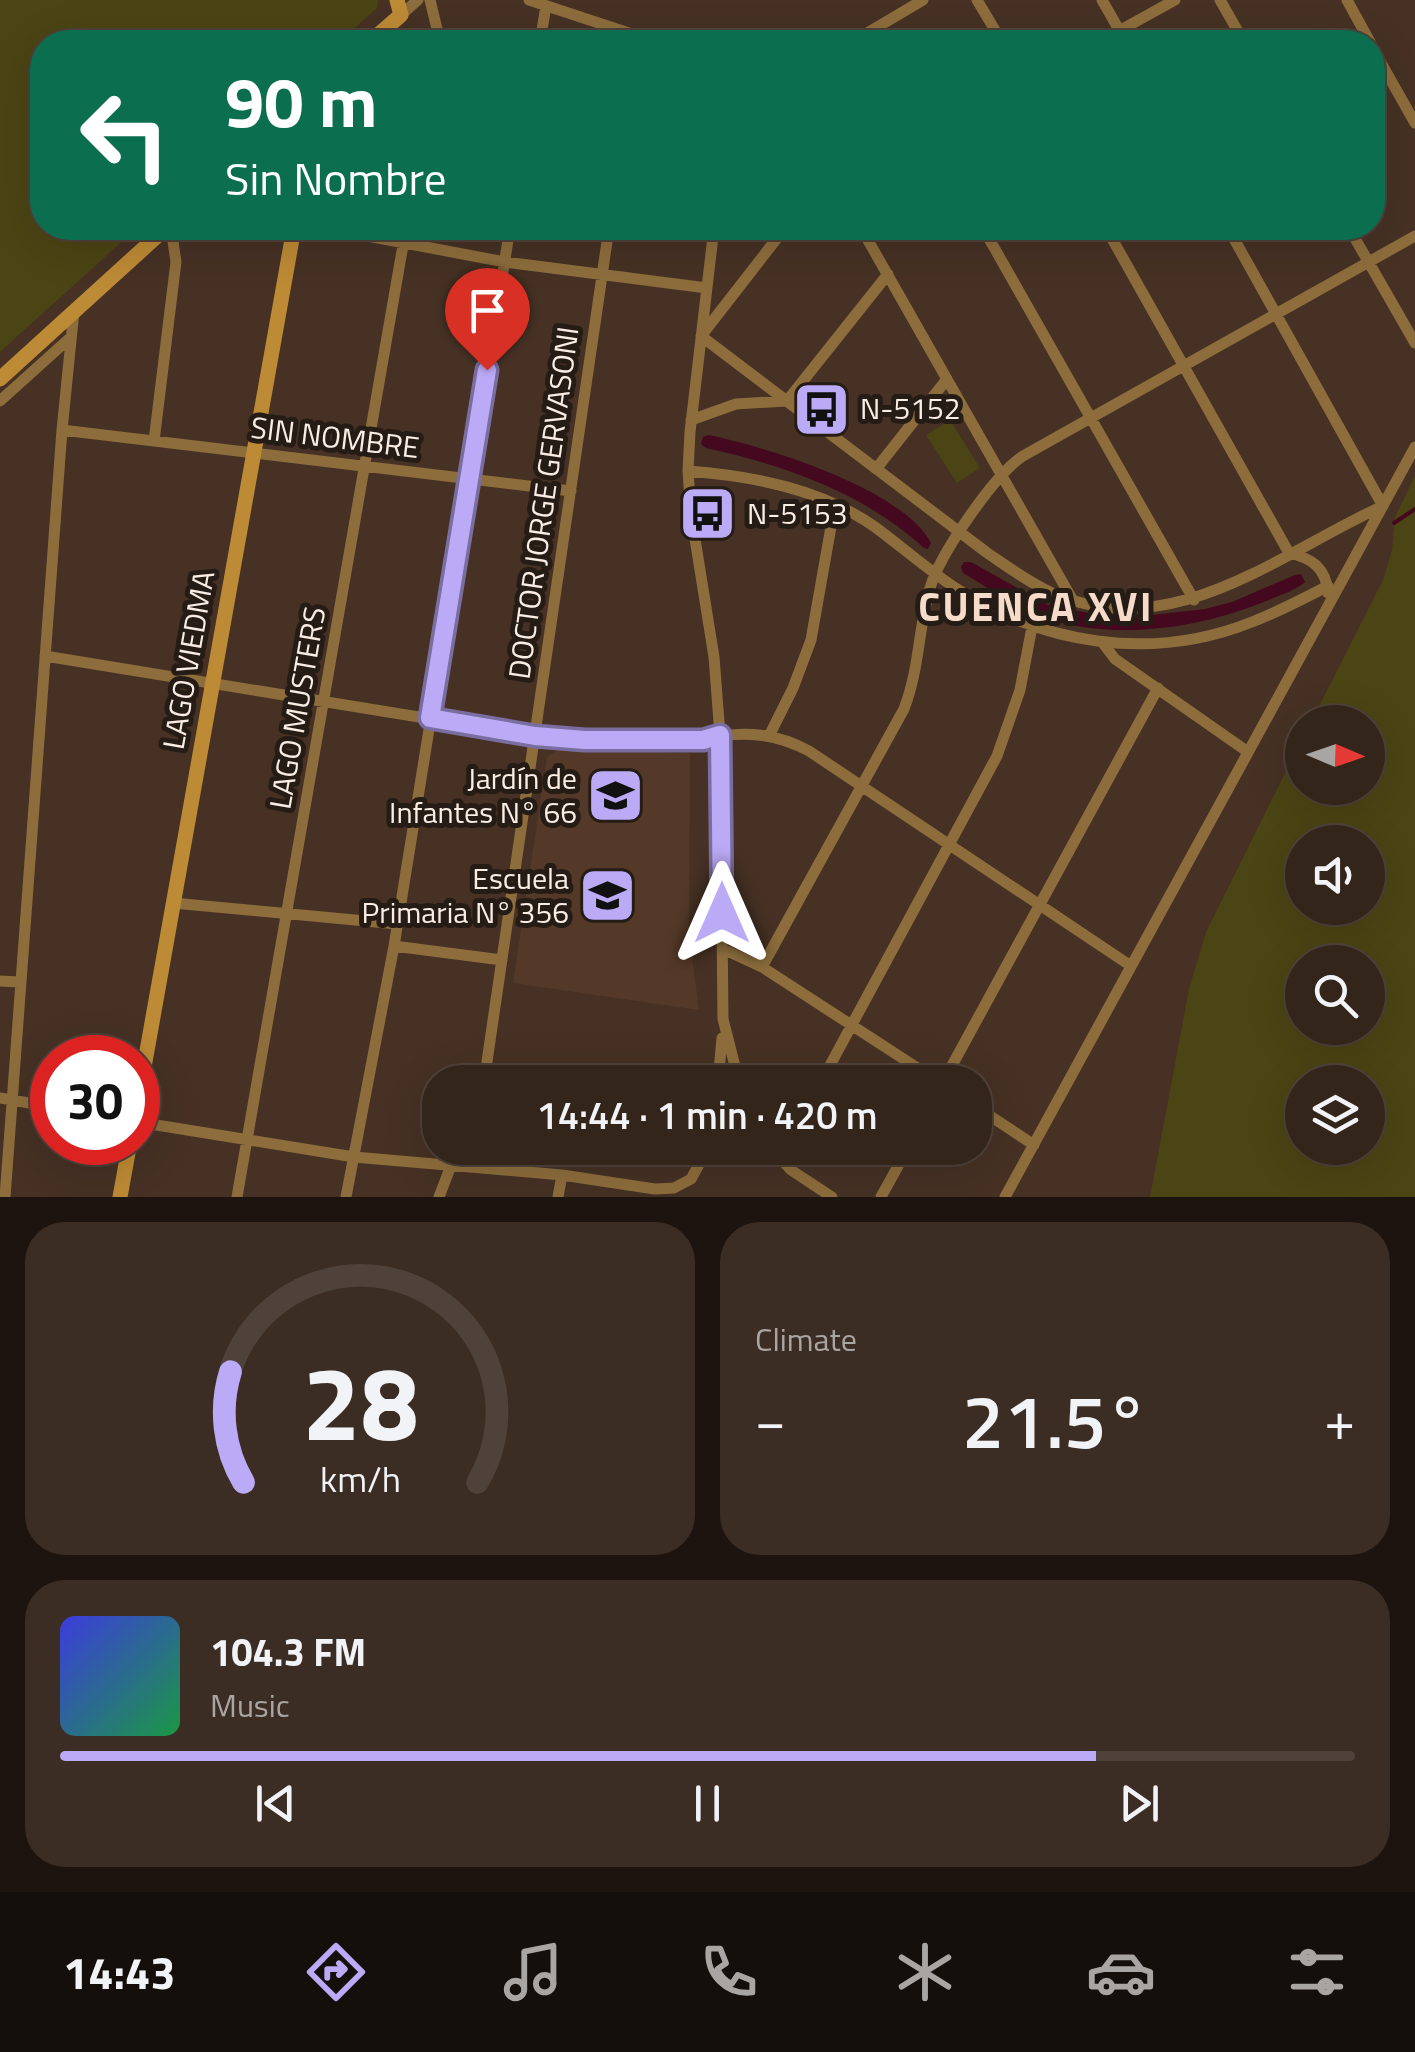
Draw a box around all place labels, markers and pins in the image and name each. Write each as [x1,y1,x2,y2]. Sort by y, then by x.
pin [445,268,530,371]
bus stop icon: N-5152 [791,379,851,439]
place label: N-5152 [860,385,961,431]
bus stop icon: N-5153 [678,484,738,544]
place label: N-5153 [747,490,848,536]
place label: Jardín de Infantes N° 66 [389,755,577,835]
school or university icon: Jardín de Infantes N° 66 [586,766,646,826]
place label: Escuela Primaria N° 356 [361,855,569,935]
school or university icon: Escuela Primaria N° 356 [578,866,638,926]

